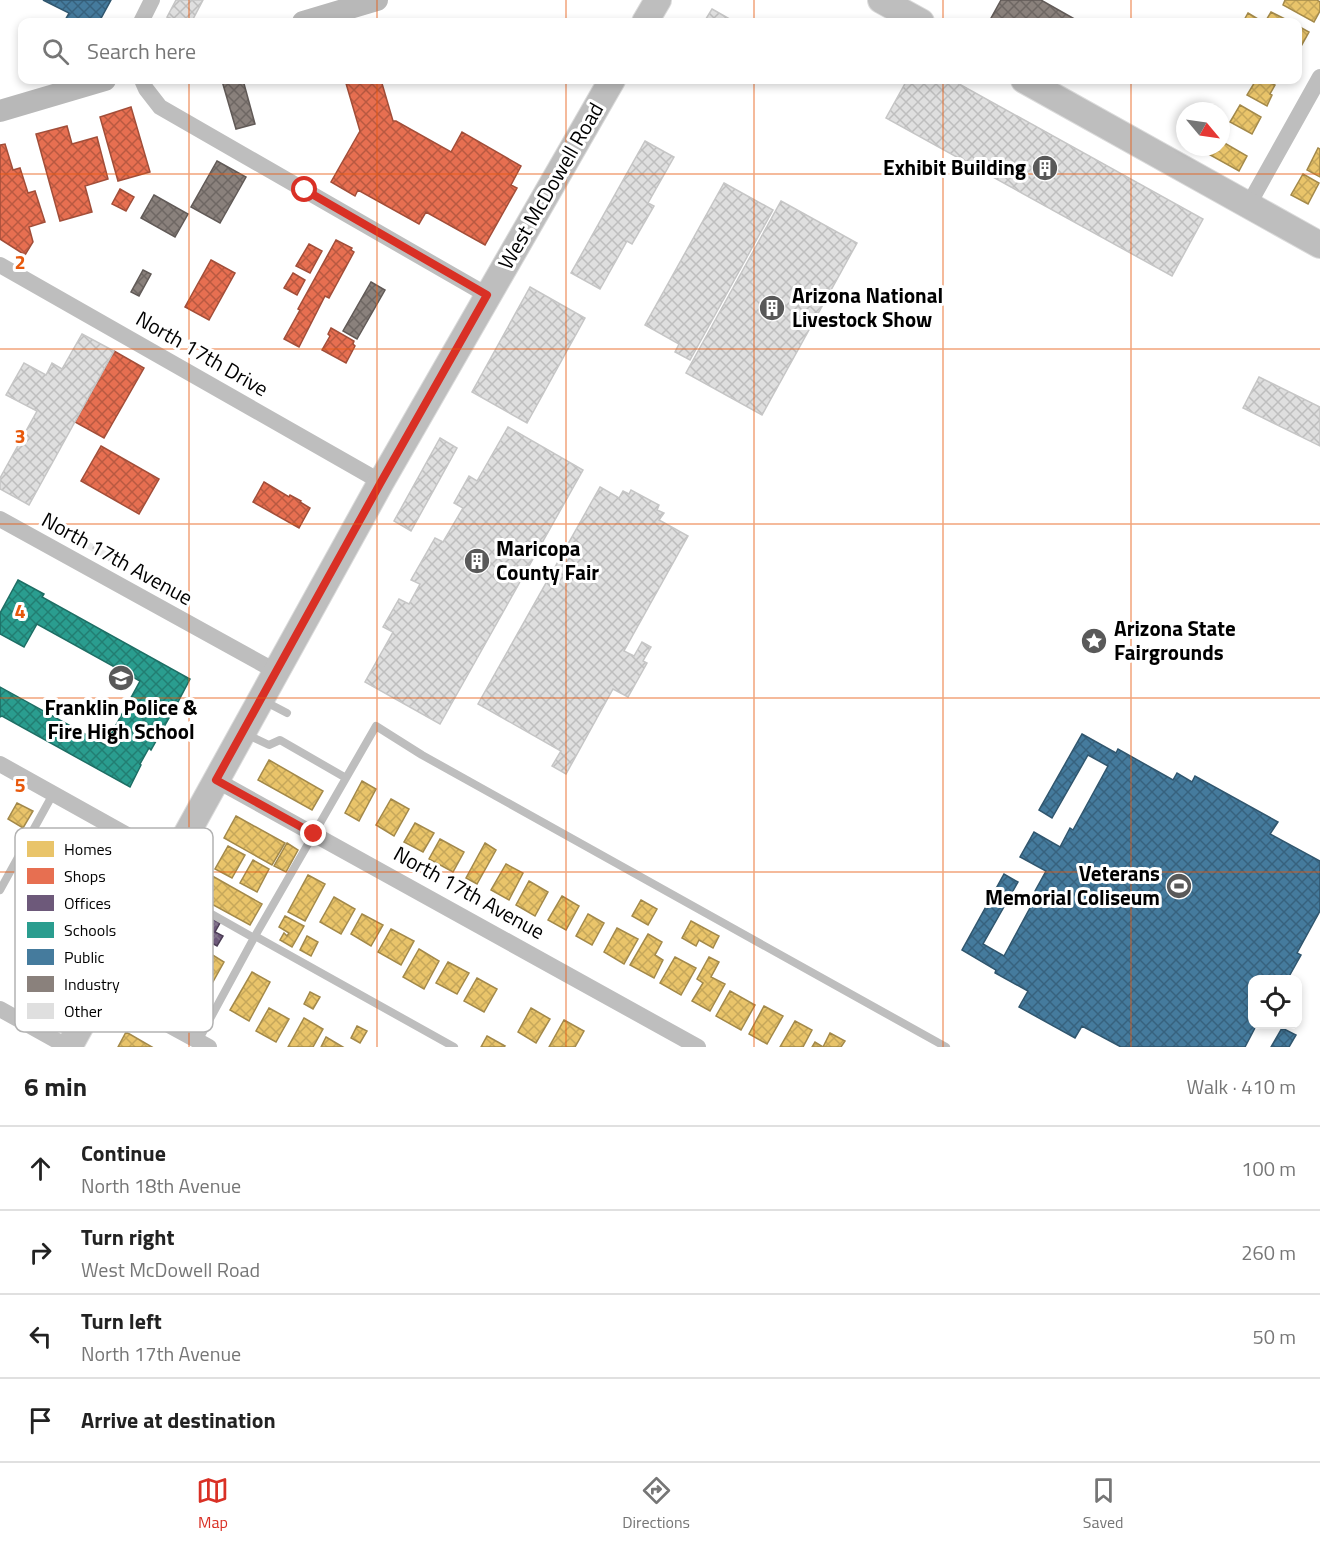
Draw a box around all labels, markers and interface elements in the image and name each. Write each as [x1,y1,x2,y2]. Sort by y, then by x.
search box [18,18,1302,84]
text: Search here [87,34,196,68]
icon: search [39,35,72,68]
street label: West McDowell Road [489,96,611,275]
north arrow [1176,102,1230,156]
place label: Exhibit Building [883,151,1026,183]
building icon: Exhibit Building [1030,153,1060,183]
route start [291,176,317,202]
text: 2 [14,246,26,277]
place label: Arizona National Livestock Show [792,279,943,335]
building icon: Arizona National Livestock Show [757,293,787,323]
street label: North 17th Drive [130,302,275,404]
text: 3 [14,420,26,451]
street label: North 17th Avenue [36,503,199,613]
place label: Maricopa County Fair [496,532,599,588]
building icon: Maricopa County Fair [462,546,492,576]
text: 4 [14,595,26,626]
place label: Arizona State Fairgrounds [1114,612,1236,668]
place icon: Arizona State Fairgrounds [1079,626,1109,656]
school or university icon: Franklin Police & Fire High School [106,663,136,693]
place label: Franklin Police & Fire High School [44,691,198,747]
text: 5 [14,769,26,800]
route end [300,820,326,846]
legend [15,828,213,1032]
text: Homes [64,837,112,861]
street label: North 17th Avenue [388,837,551,947]
place label: Veterans Memorial Coliseum [985,857,1160,913]
text: Shops [64,864,106,888]
sports icon: Veterans Memorial Coliseum [1164,871,1194,901]
text: Offices [64,891,111,915]
text: Schools [64,918,116,942]
text: Public [64,945,105,969]
text: Industry [64,972,120,996]
map controls [1248,975,1302,1029]
button: locate [1248,975,1302,1029]
text: Other [64,999,103,1023]
text: 6 min [24,1067,87,1106]
text: Walk · 410 m [1187,1071,1296,1102]
text: Continue [81,1136,166,1170]
icon: ahead [24,1152,57,1185]
text: 100 m [1241,1153,1296,1184]
text: North 18th Avenue [81,1170,241,1201]
text: Turn right [81,1220,175,1254]
icon: right [24,1236,57,1269]
text: 260 m [1241,1237,1296,1268]
text: West McDowell Road [81,1254,260,1285]
text: Turn left [81,1304,162,1338]
icon: left [24,1320,57,1353]
text: 50 m [1252,1321,1296,1352]
text: North 17th Avenue [81,1338,241,1369]
text: Arrive at destination [81,1403,276,1437]
icon: arrive [24,1404,57,1437]
tab: Map [196,1474,229,1534]
tab: Directions [622,1474,690,1534]
tab: Saved [1083,1474,1124,1534]

